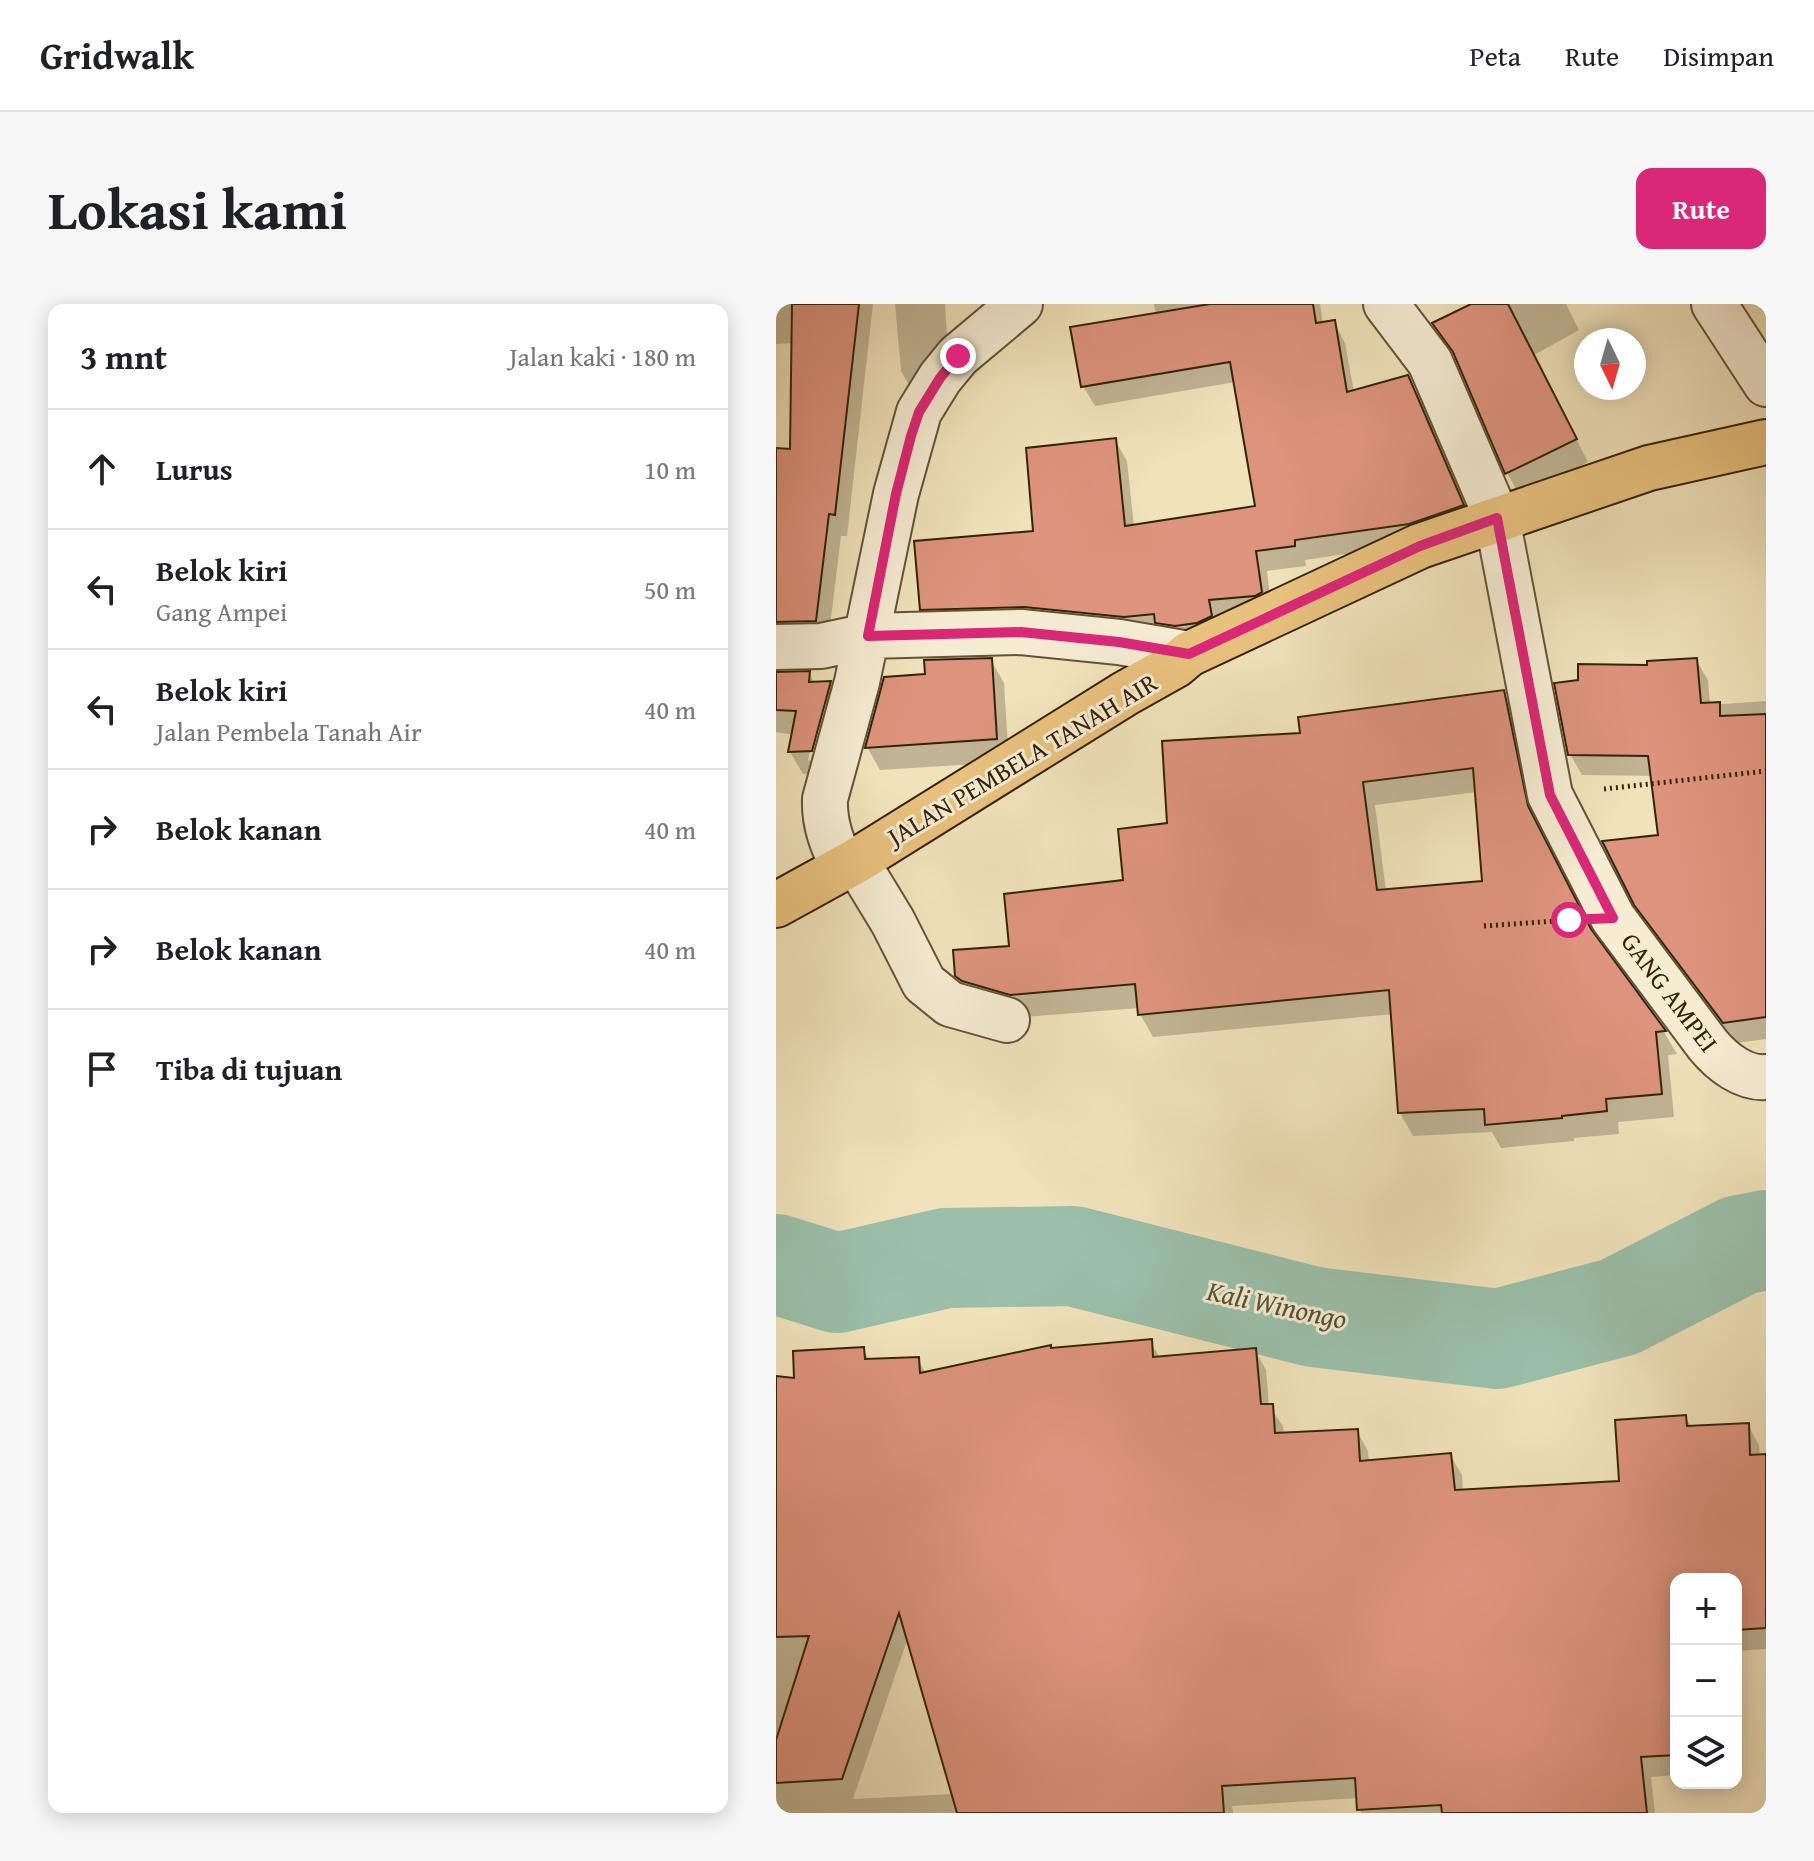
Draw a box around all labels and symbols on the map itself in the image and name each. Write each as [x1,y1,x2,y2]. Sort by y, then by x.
north arrow [1574,328,1646,400]
route end [940,338,976,374]
street label: JALAN PEMBELA TANAH AIR [877,663,1164,857]
route start [1551,902,1587,938]
street label: GANG AMPEI [1612,924,1728,1060]
water label: Kali Winongo [1202,1269,1351,1339]

